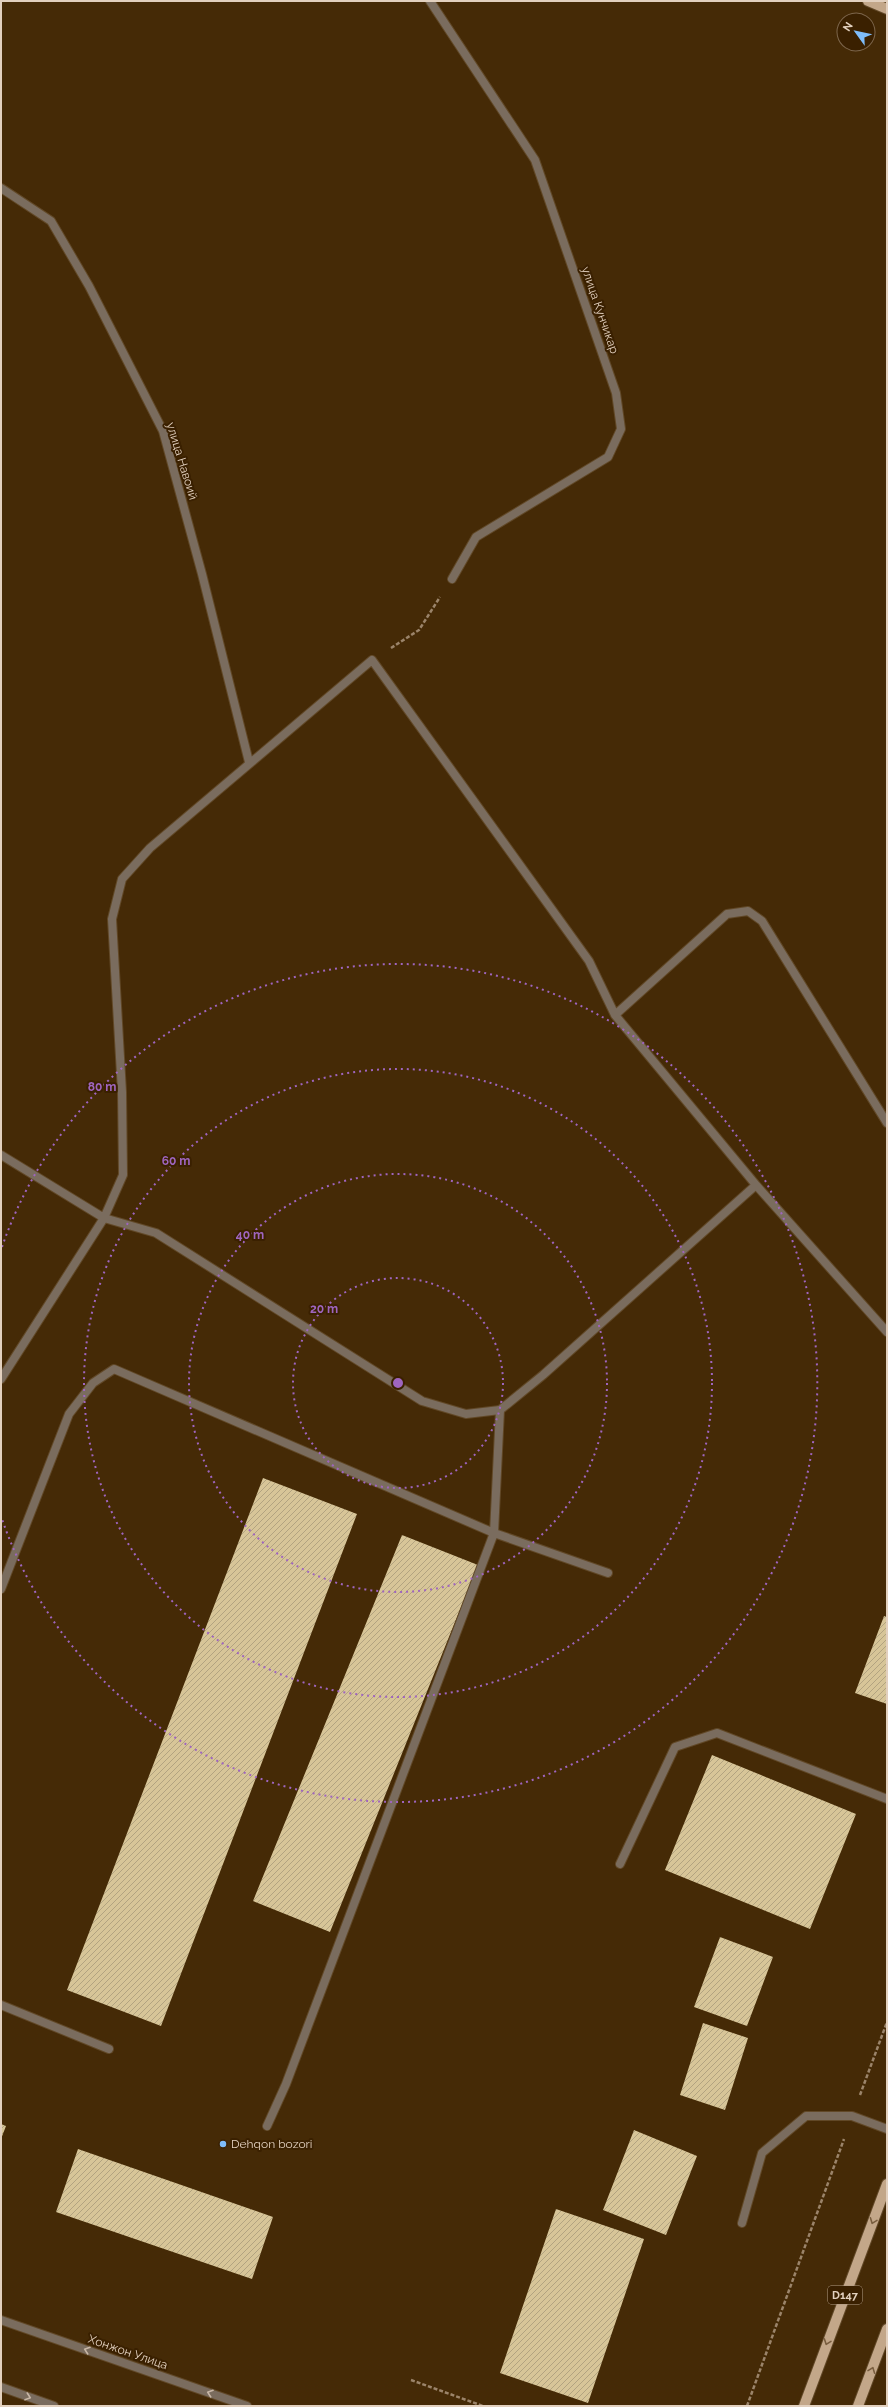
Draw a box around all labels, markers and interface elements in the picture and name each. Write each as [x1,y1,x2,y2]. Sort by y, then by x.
north arrow [836,12,876,52]
text: N [840,20,856,34]
street label: улица Кунчикар [579,265,621,355]
street label: улица Навоий [164,421,200,501]
text: 80 m [88,1080,116,1094]
text: 60 m [162,1154,190,1168]
text: 40 m [236,1228,264,1242]
text: 20 m [310,1302,338,1316]
centre of rings [391,1376,405,1390]
place label: Dehqon bozori [231,2137,312,2151]
marker: Dehqon bozori [218,2139,228,2149]
one-way arrow [870,2217,878,2224]
road number: D147 [828,2286,862,2304]
street label: Хонжон Улица [86,2332,170,2372]
one-way arrow [824,2339,832,2346]
one-way arrow [84,2346,91,2355]
one-way arrow [867,2366,875,2373]
one-way arrow [207,2389,214,2398]
one-way arrow [24,2392,31,2400]

